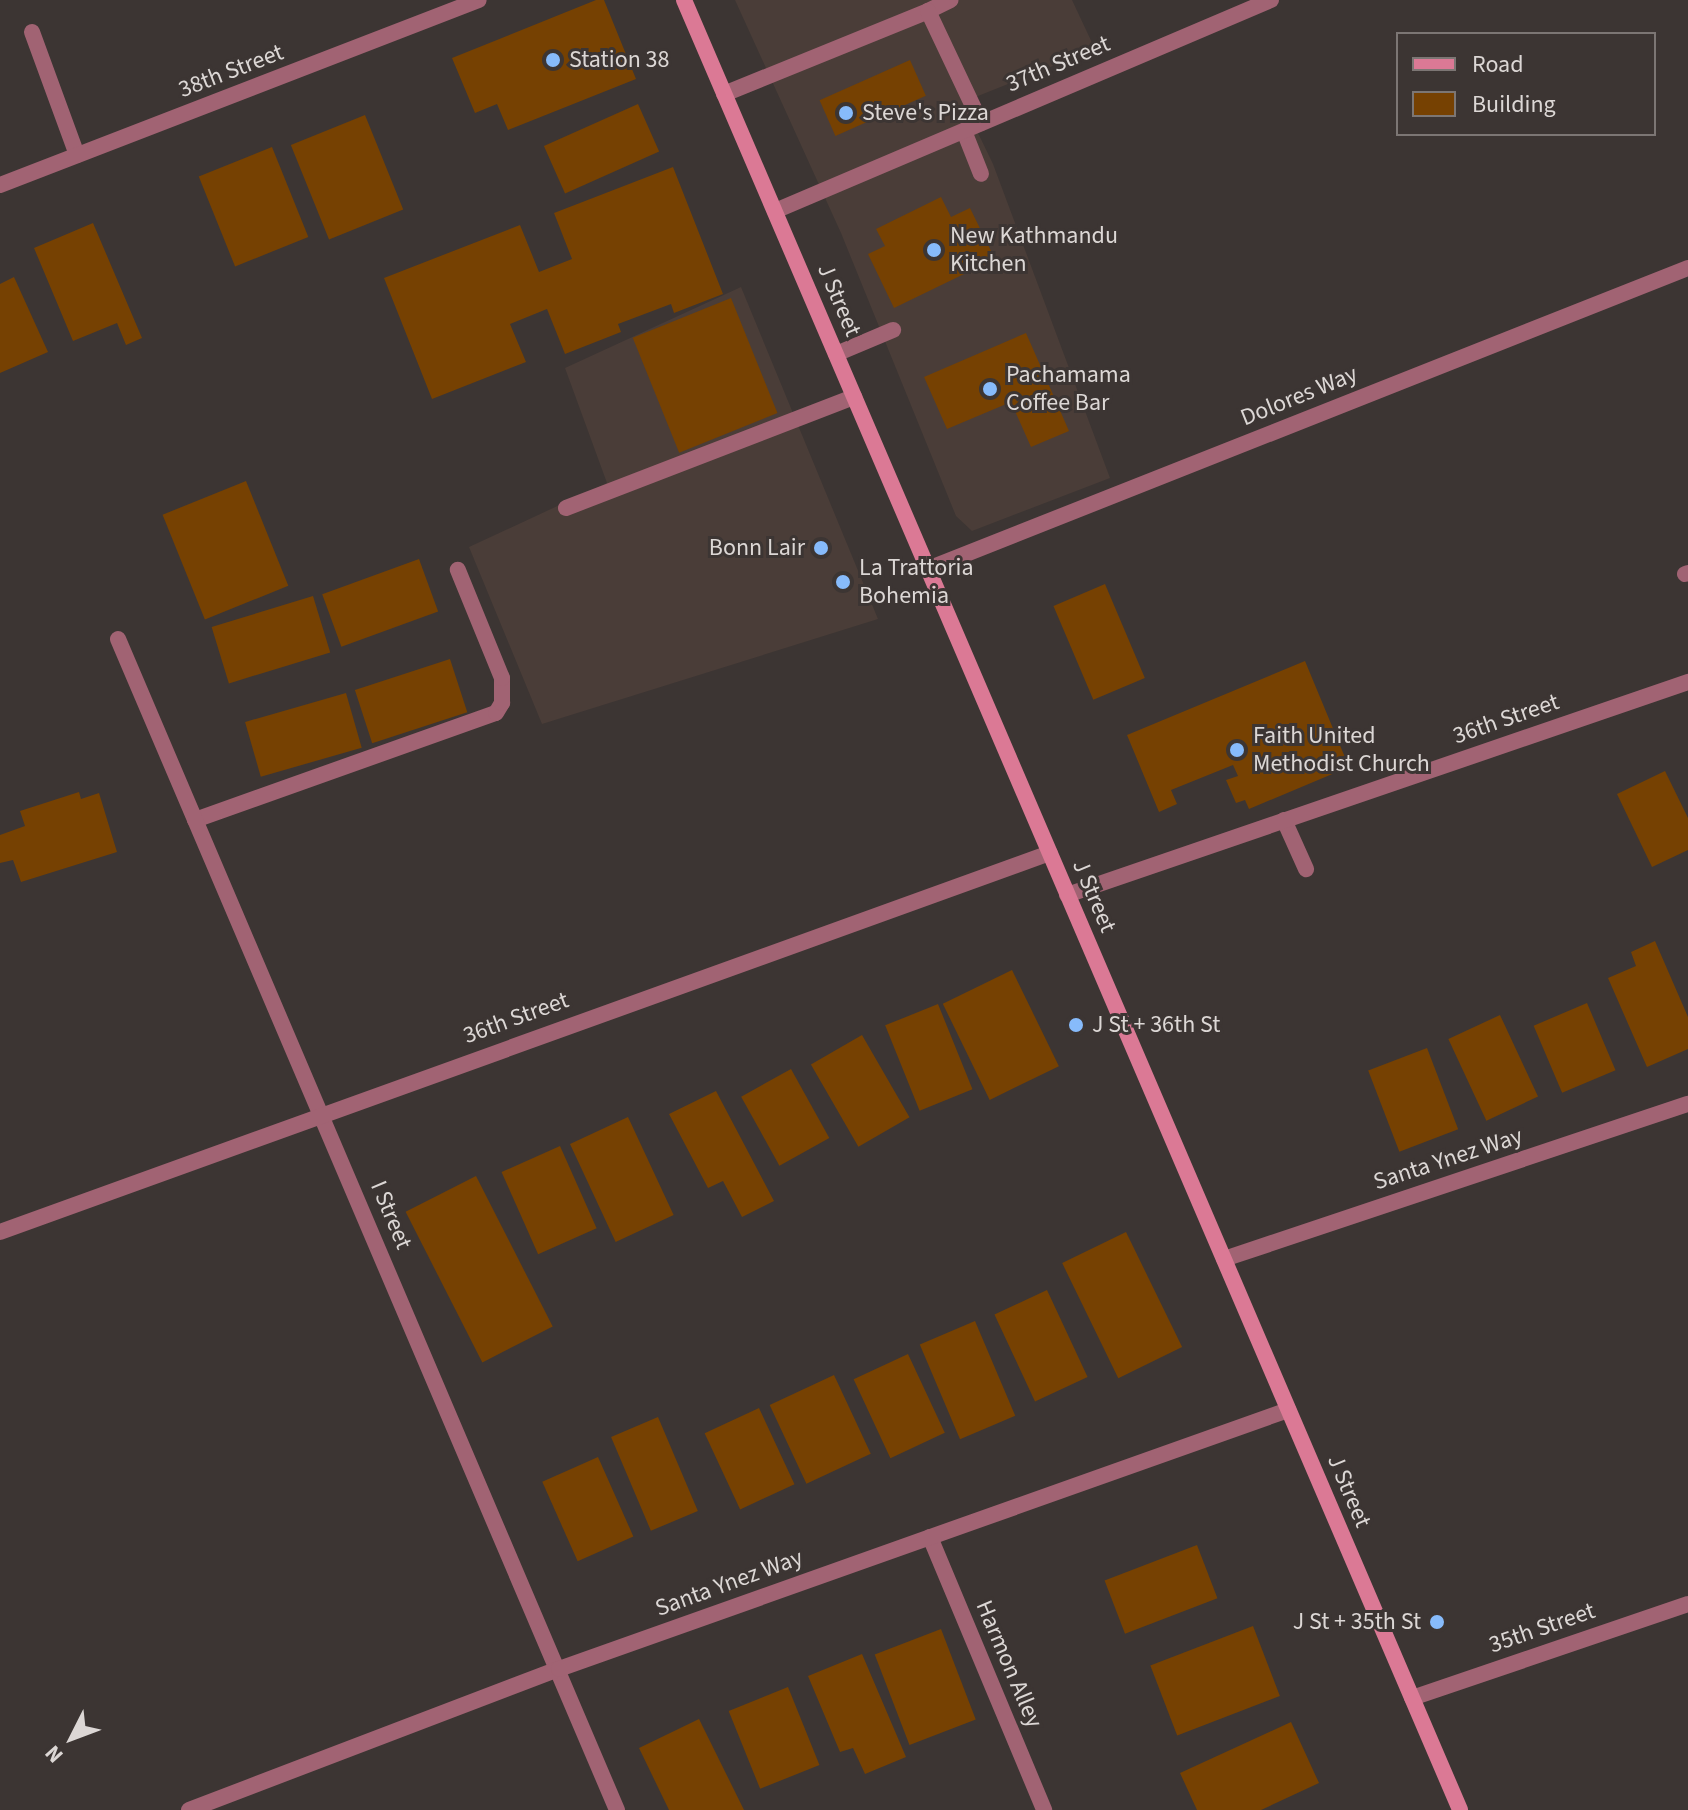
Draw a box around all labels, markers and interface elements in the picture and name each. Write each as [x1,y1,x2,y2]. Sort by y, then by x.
street label: 37th Street [1002,29,1114,99]
legend [1396,32,1656,136]
street label: 38th Street [175,38,287,104]
place label: Station 38 [569,46,669,74]
text: Road [1472,47,1524,82]
marker: Station 38 [544,51,562,69]
text: Building [1472,87,1556,122]
place label: Steve's Pizza [862,99,989,127]
marker: Steve's Pizza [837,104,855,122]
place label: New Kathmandu Kitchen [950,222,1118,278]
marker: New Kathmandu Kitchen [925,241,943,259]
street label: J Street [811,259,867,341]
street label: Dolores Way [1236,360,1362,432]
place label: Pachamama Coffee Bar [1006,361,1131,417]
marker: Pachamama Coffee Bar [981,380,999,398]
place label: Bonn Lair [709,534,805,562]
marker: Bonn Lair [812,539,830,557]
place label: La Trattoria Bohemia [859,554,974,610]
marker: La Trattoria Bohemia [834,573,852,591]
street label: 36th Street [1449,687,1563,751]
place label: Faith United Methodist Church [1253,722,1430,778]
marker: Faith United Methodist Church [1228,741,1246,759]
street label: J Street [1066,855,1122,937]
street label: 36th Street [459,986,573,1050]
place label: J St + 36th St [1092,1011,1220,1039]
marker: J St + 36th St [1067,1016,1085,1034]
street label: Santa Ynez Way [1370,1121,1526,1197]
street label: I Street [364,1177,418,1253]
street label: J Street [1321,1450,1377,1532]
street label: Santa Ynez Way [651,1543,807,1623]
street label: Harmon Alley [969,1596,1049,1732]
street label: 35th Street [1485,1596,1599,1660]
place label: J St + 35th St [1293,1608,1421,1636]
marker: J St + 35th St [1428,1613,1446,1631]
north arrow [32,1698,112,1778]
text: N [37,1738,71,1770]

